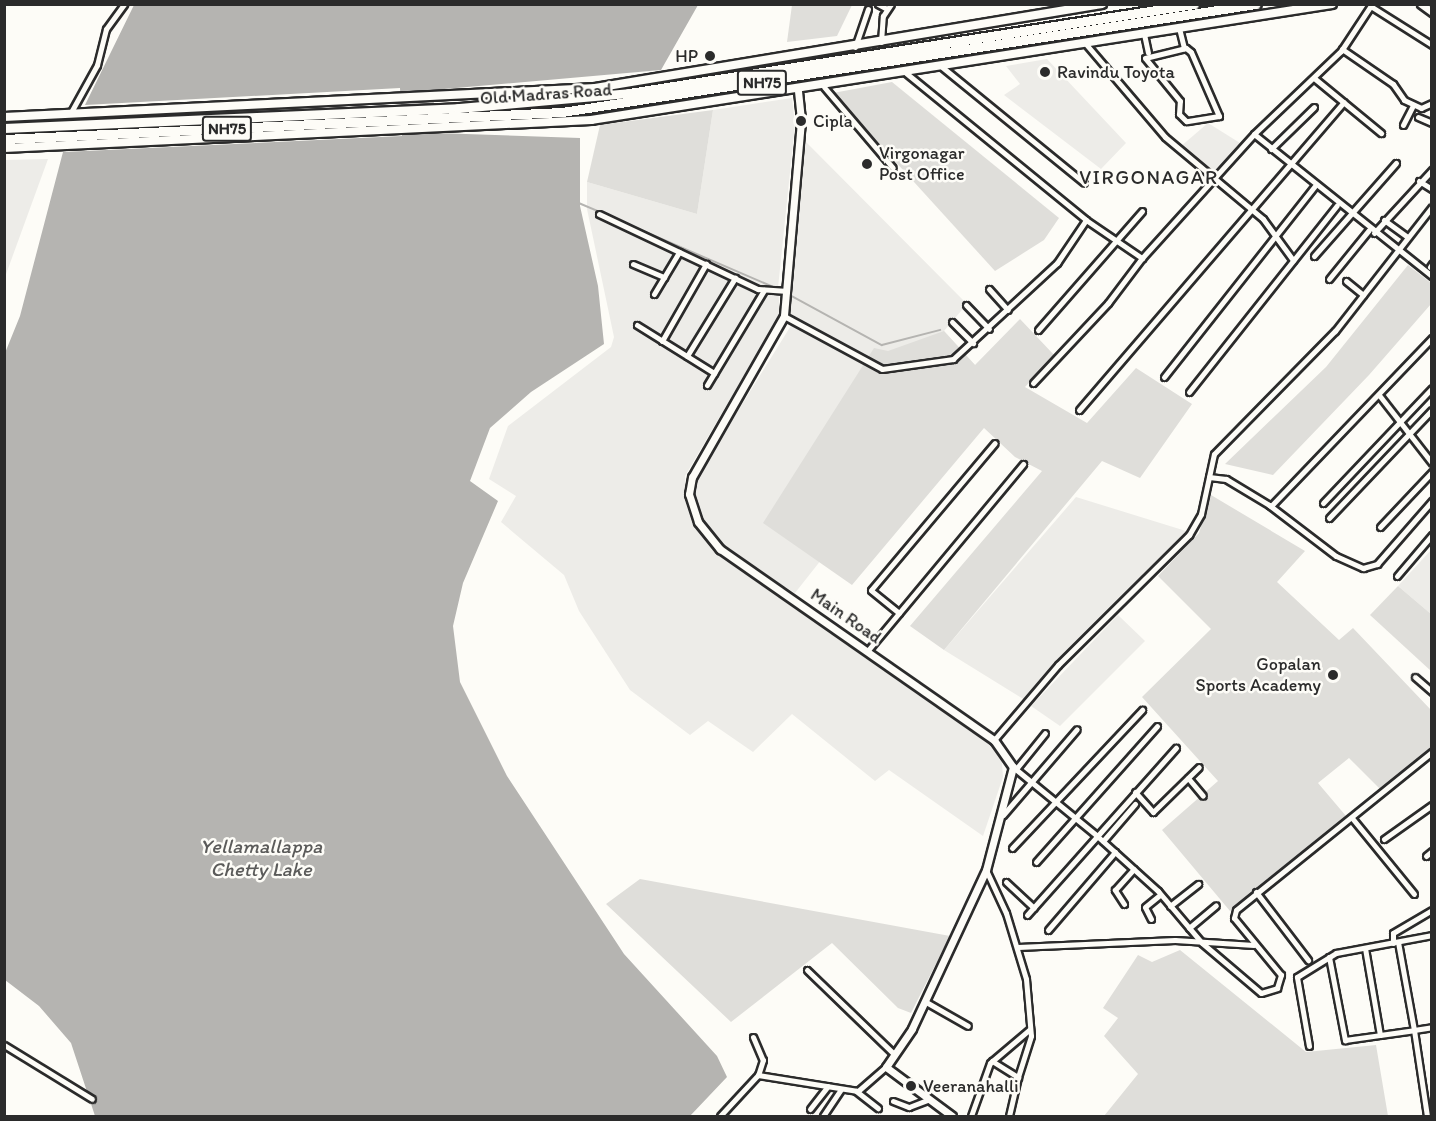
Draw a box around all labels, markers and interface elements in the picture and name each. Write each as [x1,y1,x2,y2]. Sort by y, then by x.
place label: HP [675,45,698,67]
marker: HP [703,49,717,63]
place label: Ravindu Toyota [1057,61,1175,83]
marker: Ravindu Toyota [1038,65,1052,79]
road number: NH75 [736,70,788,96]
street label: Old Madras Road [479,79,613,109]
place label: Cipla [813,110,853,132]
marker: Cipla [794,114,808,128]
road number: NH75 [202,116,252,142]
place label: Virgonagar Post Office [879,143,965,186]
marker: Virgonagar Post Office [860,157,874,171]
district label: VIRGONAGAR [1079,165,1219,189]
street label: Main Road [807,584,885,648]
place label: Gopalan Sports Academy [1195,654,1321,696]
marker: Gopalan Sports Academy [1326,668,1340,682]
water label: Yellamallappa Chetty Lake [200,835,322,882]
place label: Veeranahalli [923,1075,1019,1097]
marker: Veeranahalli [904,1079,918,1093]

